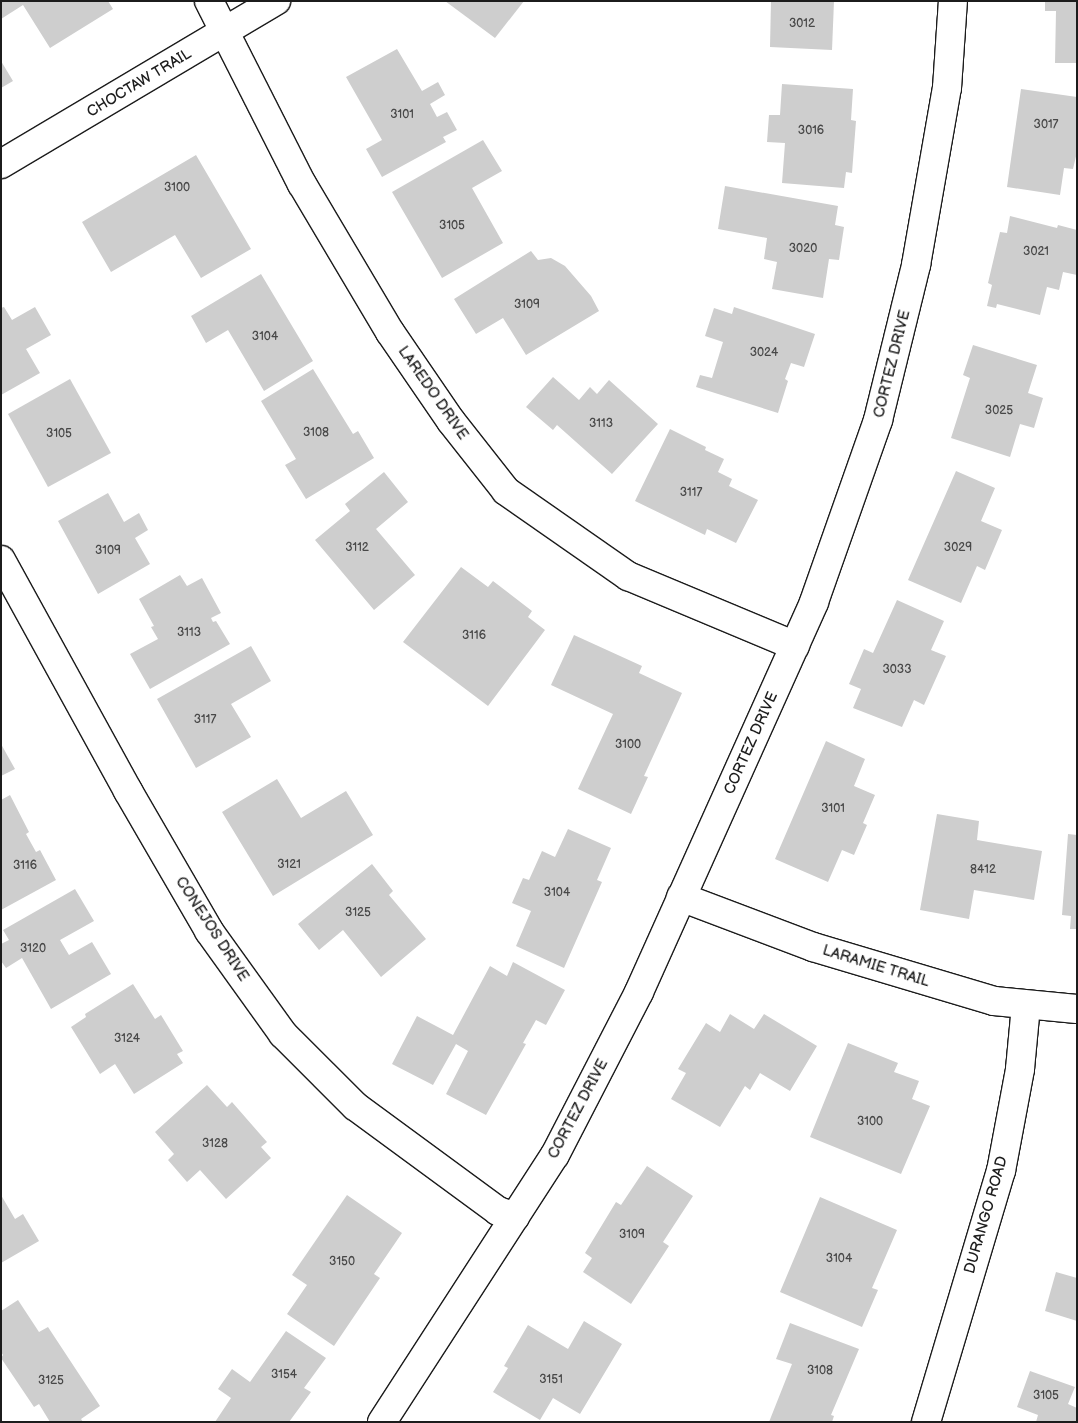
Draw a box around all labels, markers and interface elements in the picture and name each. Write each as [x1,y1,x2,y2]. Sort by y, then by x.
house number: 3012 [789,17,815,31]
street label: CHOCTAW TRAIL [83,45,195,121]
house number: 3101 [390,108,414,122]
house number: 3017 [1034,118,1058,132]
house number: 3016 [798,124,824,138]
house number: 3100 [164,181,190,195]
house number: 3105 [439,219,465,233]
house number: 3020 [789,242,817,256]
house number: 3021 [1023,245,1049,259]
house number: 3109 [514,298,540,312]
street label: CORTEZ DRIVE [870,308,914,420]
house number: 3104 [252,330,278,344]
street label: LAREDO DRIVE [394,343,472,443]
house number: 3024 [750,346,778,360]
house number: 3025 [985,404,1013,418]
house number: 3113 [589,417,613,431]
house number: 3108 [303,426,329,440]
house number: 3105 [46,427,72,441]
house number: 3117 [680,486,702,500]
house number: 3112 [345,541,369,555]
house number: 3029 [944,541,972,555]
house number: 3109 [95,544,121,558]
house number: 3113 [177,626,201,640]
house number: 3116 [462,629,486,643]
house number: 3033 [882,663,912,677]
street label: CORTEZ DRIVE [720,689,782,797]
house number: 3117 [194,713,216,727]
house number: 3100 [615,738,641,752]
house number: 3101 [821,802,845,816]
house number: 3121 [277,858,301,872]
house number: 3116 [13,859,37,873]
house number: 8412 [970,863,996,877]
street label: CONEJOS DRIVE [171,873,253,985]
house number: 3104 [544,886,570,900]
house number: 3125 [345,906,371,920]
street label: LARAMIE TRAIL [820,941,932,991]
house number: 3120 [20,942,46,956]
house number: 3124 [114,1032,140,1046]
street label: CORTEZ DRIVE [544,1056,612,1162]
house number: 3100 [857,1115,883,1129]
house number: 3128 [202,1137,228,1151]
street label: DURANGO ROAD [961,1154,1011,1276]
house number: 3109 [619,1228,645,1242]
house number: 3104 [826,1252,852,1266]
house number: 3150 [329,1255,355,1269]
house number: 3108 [807,1364,833,1378]
house number: 3154 [271,1368,297,1382]
house number: 3151 [539,1373,563,1387]
house number: 3125 [38,1374,64,1388]
house number: 3105 [1033,1389,1059,1403]

